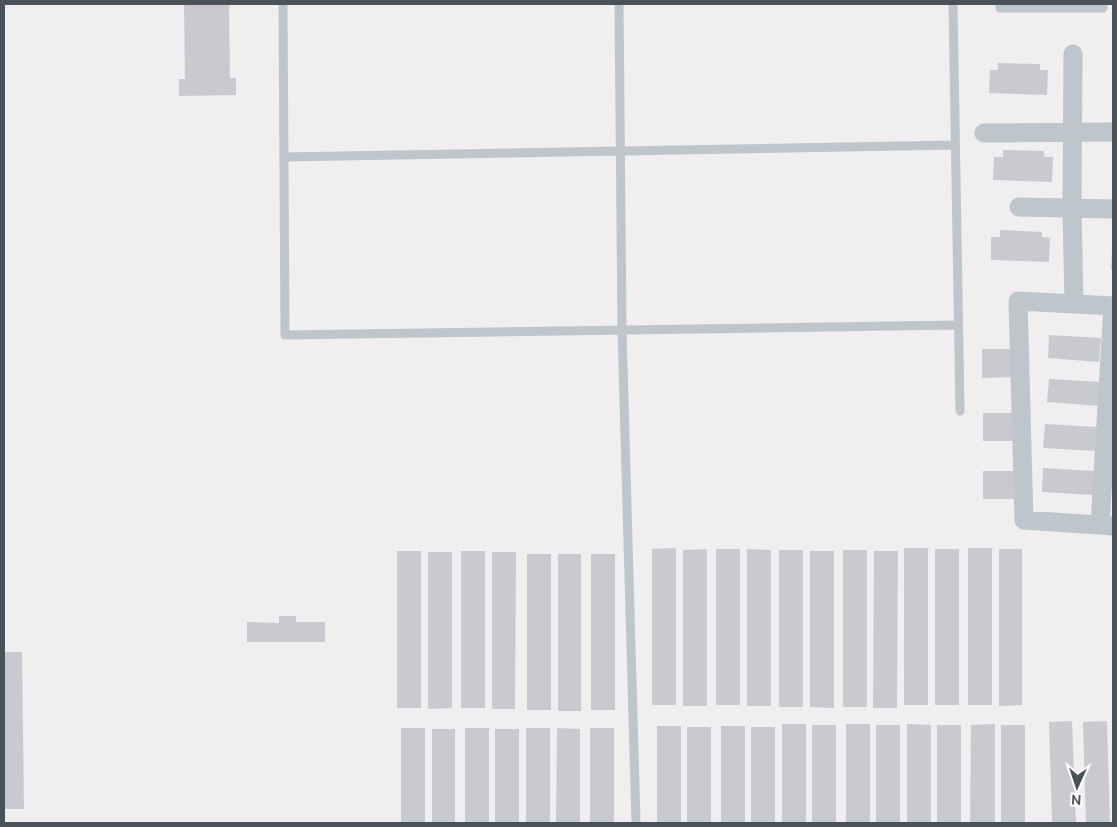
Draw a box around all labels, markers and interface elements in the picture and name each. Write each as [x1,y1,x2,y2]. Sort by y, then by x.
north arrow [1052,762,1102,812]
text: N [1071,792,1082,808]

